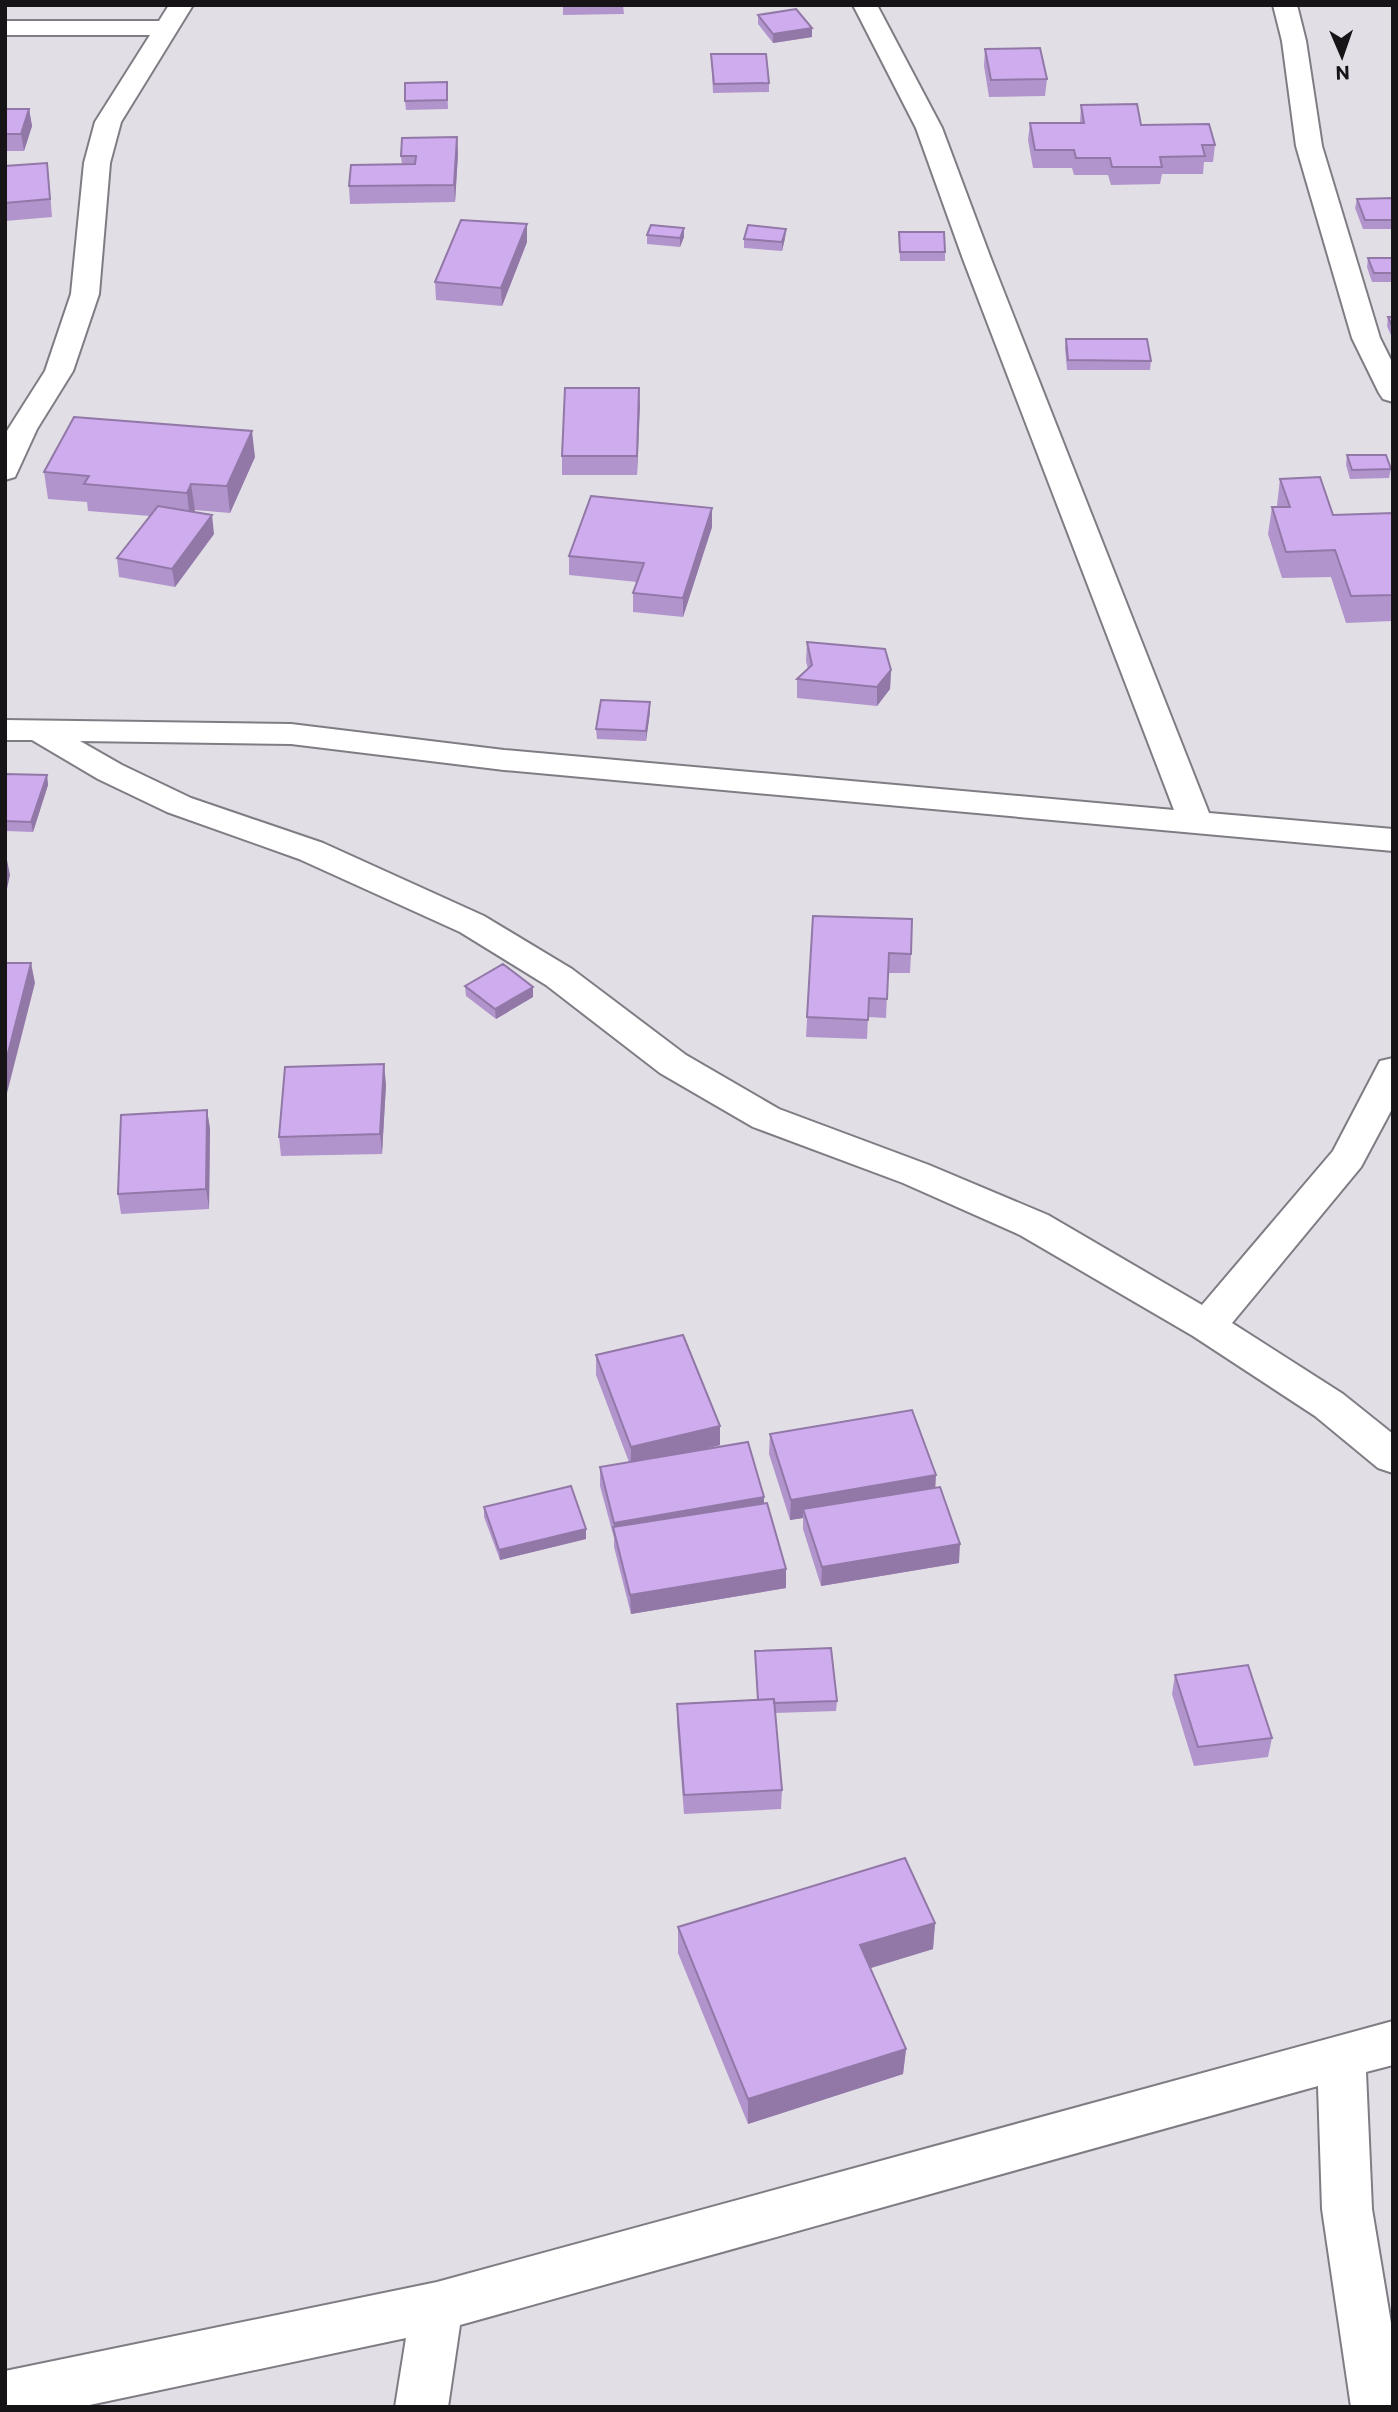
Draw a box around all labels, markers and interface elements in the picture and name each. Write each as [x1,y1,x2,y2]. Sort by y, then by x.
north arrow [1307,21,1377,91]
text: N [1335,62,1350,85]

